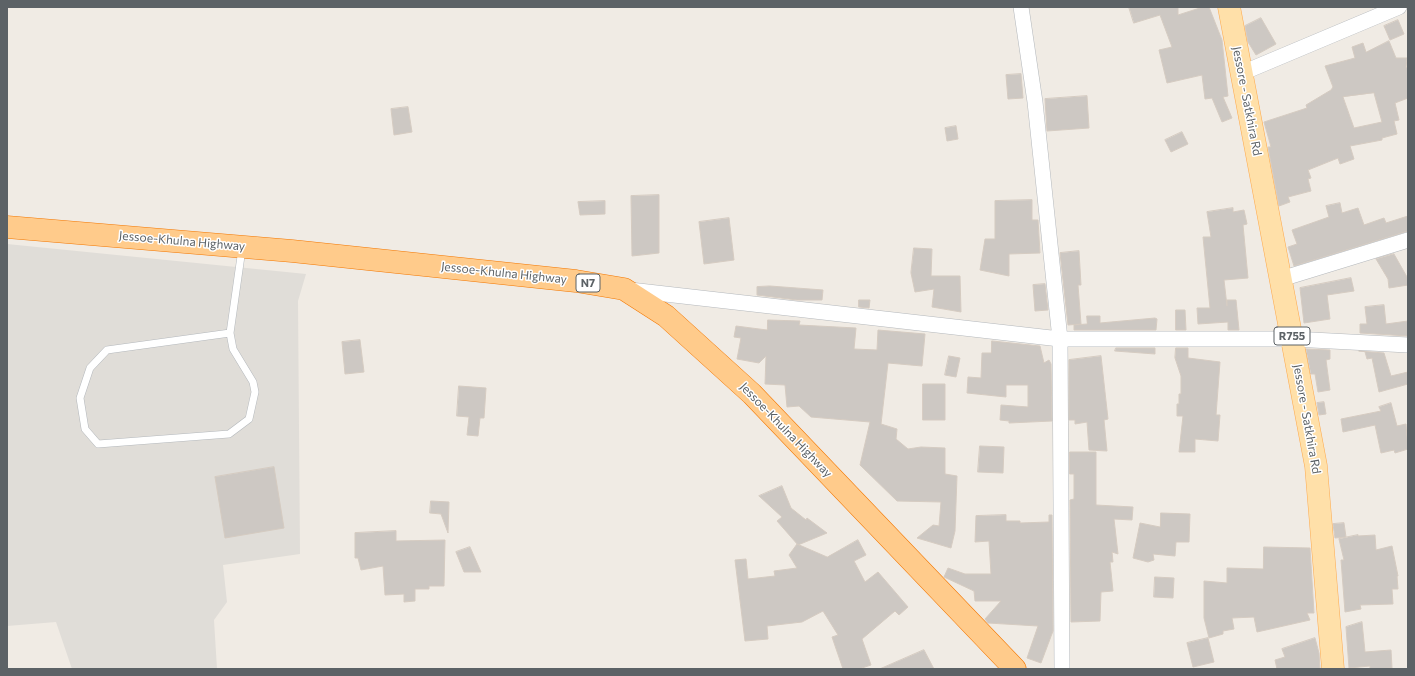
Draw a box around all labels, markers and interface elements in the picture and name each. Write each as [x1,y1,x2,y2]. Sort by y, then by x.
street label: Jessore - Satkhira Rd [1229,45,1265,157]
street label: Jessoe-Khulna Highway [118,228,246,254]
street label: Jessoe-Khulna Highway [440,259,568,287]
road number: N7 [576,274,600,292]
road number: R755 [1274,327,1310,345]
street label: Jessore - Satkhira Rd [1290,363,1324,475]
street label: Jessoe-Khulna Highway [737,379,835,481]

